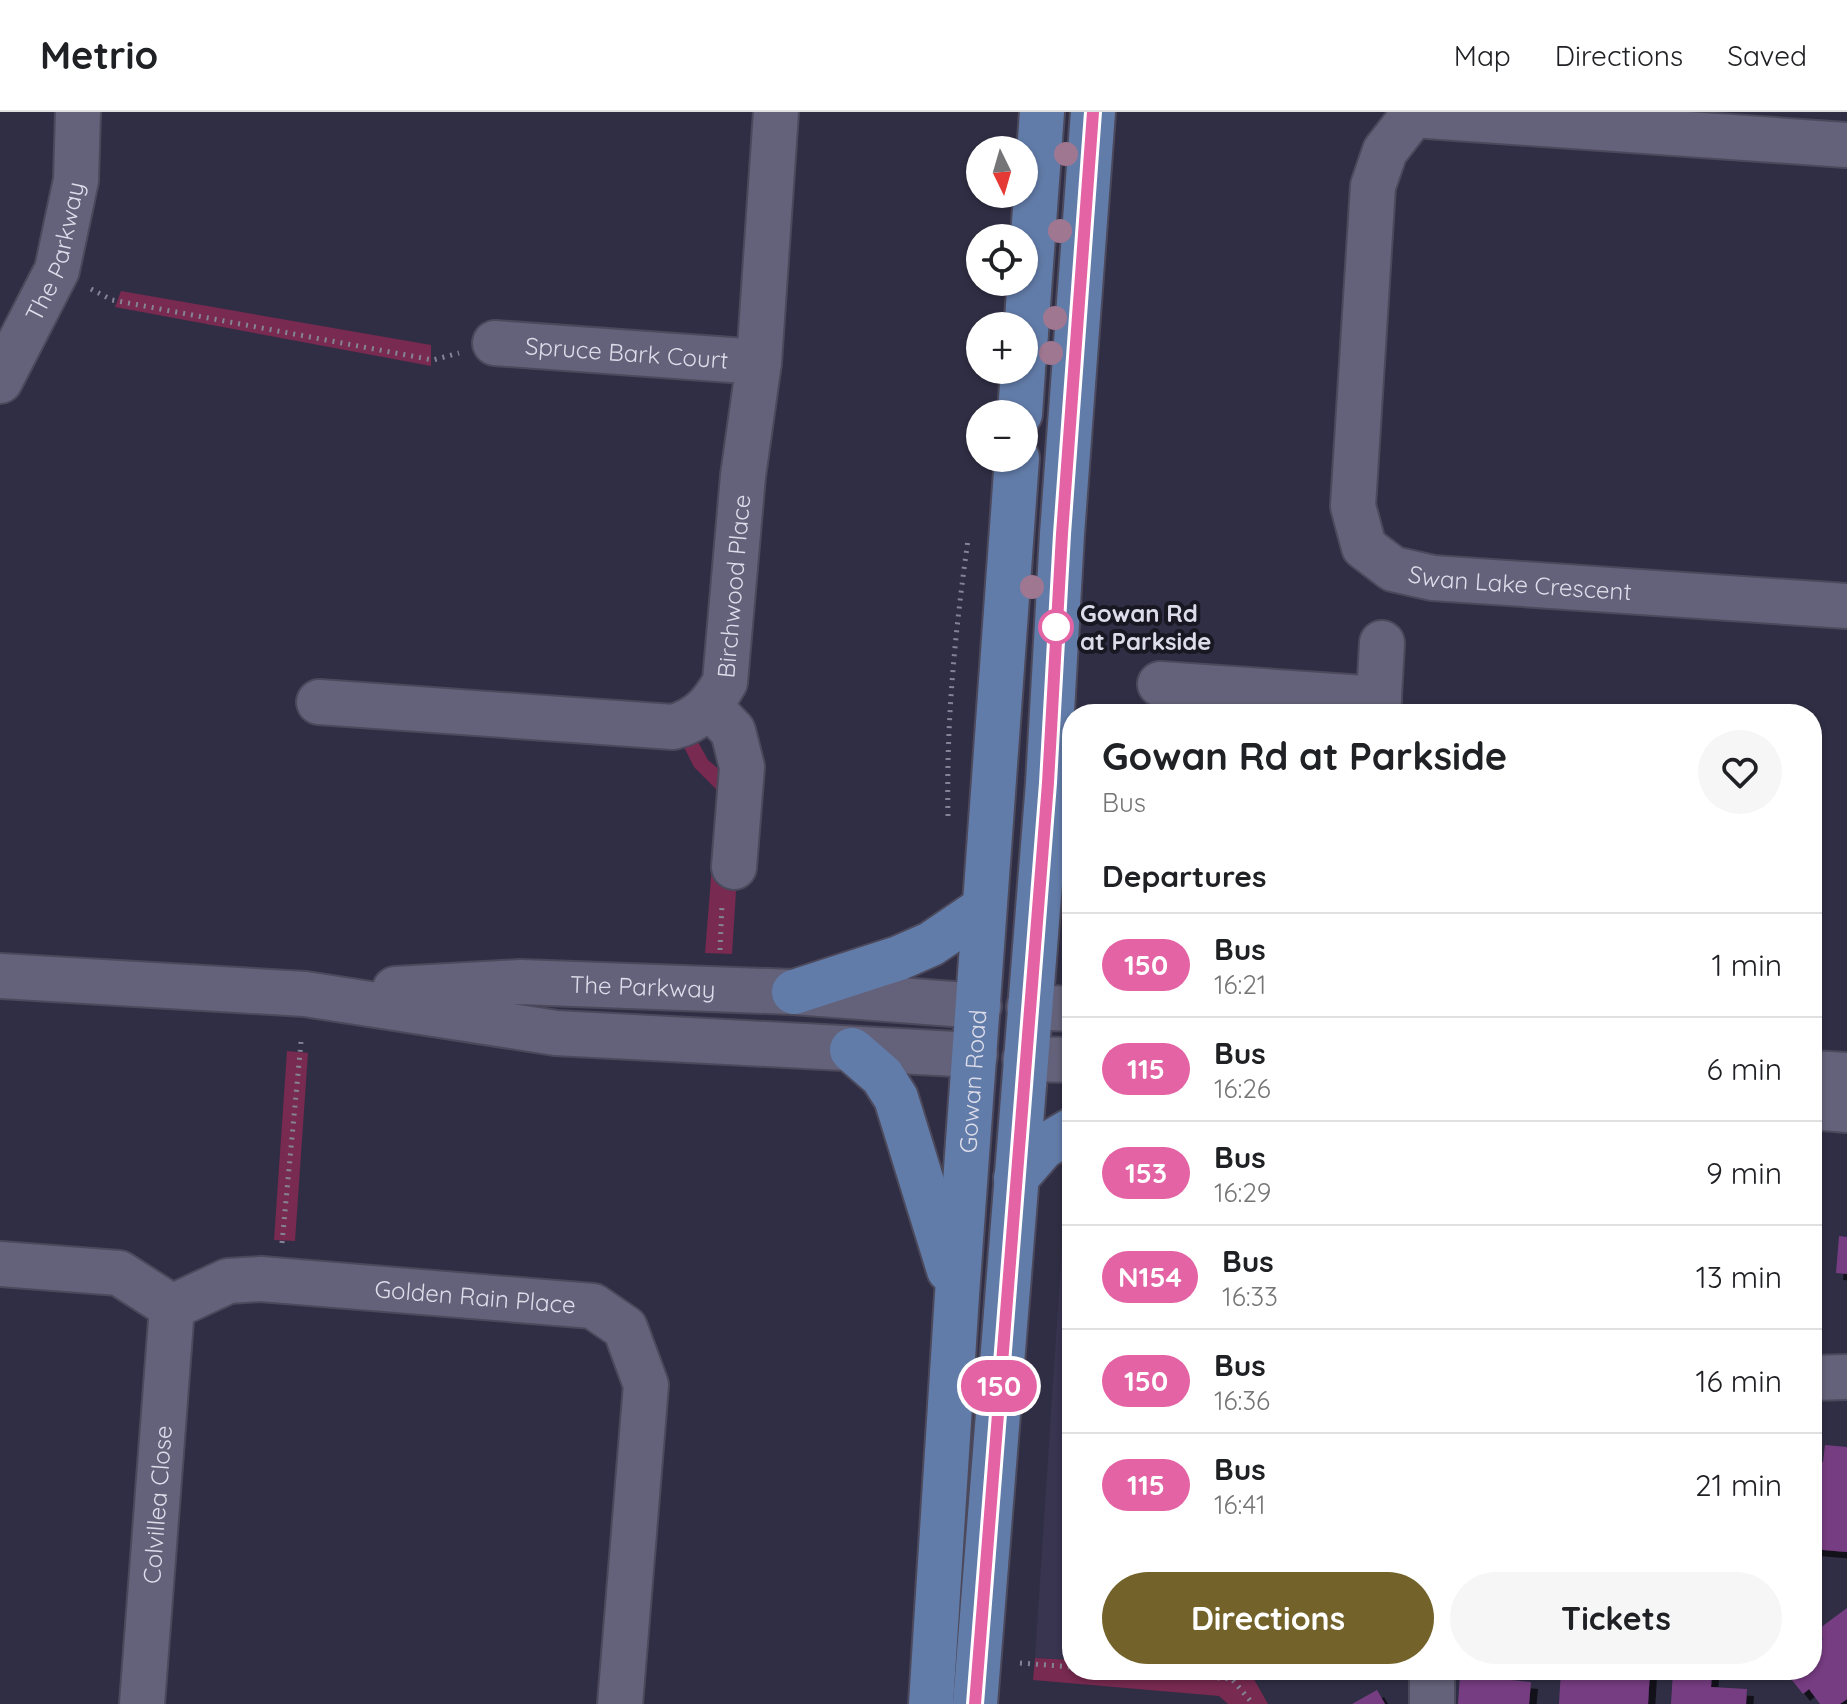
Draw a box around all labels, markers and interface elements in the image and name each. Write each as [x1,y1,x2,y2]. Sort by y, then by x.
text: Metrio [40,31,158,79]
text: Map [1454,38,1511,73]
text: Directions [1555,38,1683,73]
text: Saved [1727,38,1807,73]
north arrow [966,136,1038,208]
map controls [966,136,1038,472]
street label: The Parkway [18,179,90,326]
button: locate [966,224,1038,296]
button: + [966,312,1038,384]
street label: Spruce Bark Court [524,330,729,375]
button: − [966,400,1038,472]
street label: Birchwood Place [710,493,756,679]
street label: Swan Lake Crescent [1406,558,1633,606]
place label: Gowan Rd at Parkside [1080,598,1211,656]
marker: Gowan Rd at Parkside [1039,610,1073,644]
button: heart [1698,730,1782,814]
text: Gowan Rd at Parkside [1102,732,1507,780]
text: Bus [1102,786,1146,819]
text: Departures [1102,857,1267,895]
text: Bus [1214,930,1266,968]
text: 1 min [1712,946,1782,984]
text: 150 [1124,947,1168,982]
text: 16:21 [1214,968,1267,1001]
street label: The Parkway [570,969,716,1004]
street label: Gowan Road [952,1009,992,1154]
text: Bus [1214,1034,1266,1072]
text: 6 min [1707,1050,1782,1088]
text: 115 [1127,1051,1165,1086]
text: 16:26 [1214,1072,1271,1105]
text: Bus [1214,1138,1266,1176]
text: 9 min [1706,1154,1782,1192]
text: 153 [1125,1155,1167,1190]
text: 16:29 [1214,1176,1271,1209]
text: Bus [1222,1242,1274,1280]
text: 13 min [1696,1258,1782,1296]
text: N154 [1118,1259,1182,1294]
street label: Golden Rain Place [373,1273,577,1320]
text: 16:33 [1222,1280,1278,1313]
text: Bus [1214,1346,1266,1384]
line badge: 150 [953,1360,1045,1412]
text: 16 min [1695,1362,1782,1400]
text: 150 [1124,1363,1168,1398]
text: 150 [977,1368,1021,1403]
text: 16:36 [1214,1384,1270,1417]
street label: Colvillea Close [136,1424,178,1585]
text: Bus [1214,1450,1266,1488]
text: 21 min [1695,1466,1782,1504]
text: 115 [1127,1467,1165,1502]
text: 16:41 [1214,1488,1266,1521]
button: Directions [1102,1572,1434,1664]
button: Tickets [1450,1572,1782,1664]

